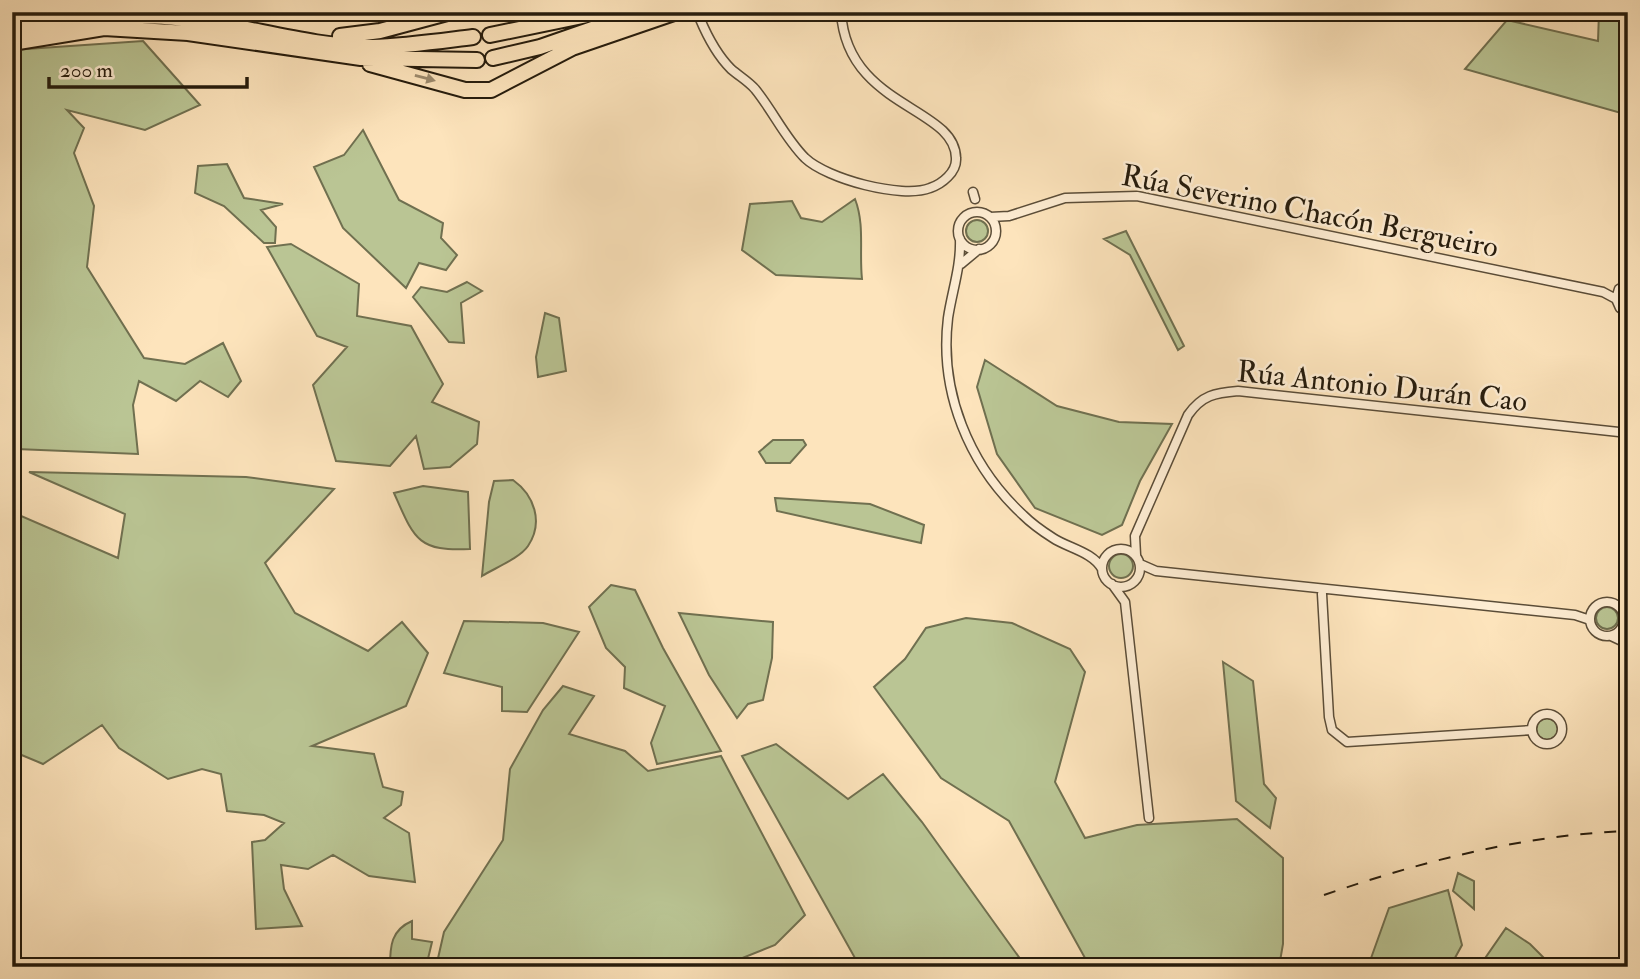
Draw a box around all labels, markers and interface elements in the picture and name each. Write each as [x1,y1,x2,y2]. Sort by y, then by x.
scale bar [49,46,247,90]
text: 200 m [60,57,113,84]
one-way arrow [415,74,436,84]
street label: Rúa Severino Chacón Bergueiro [1118,157,1502,266]
street label: Rúa Antonio Durán Cao [1235,353,1529,420]

